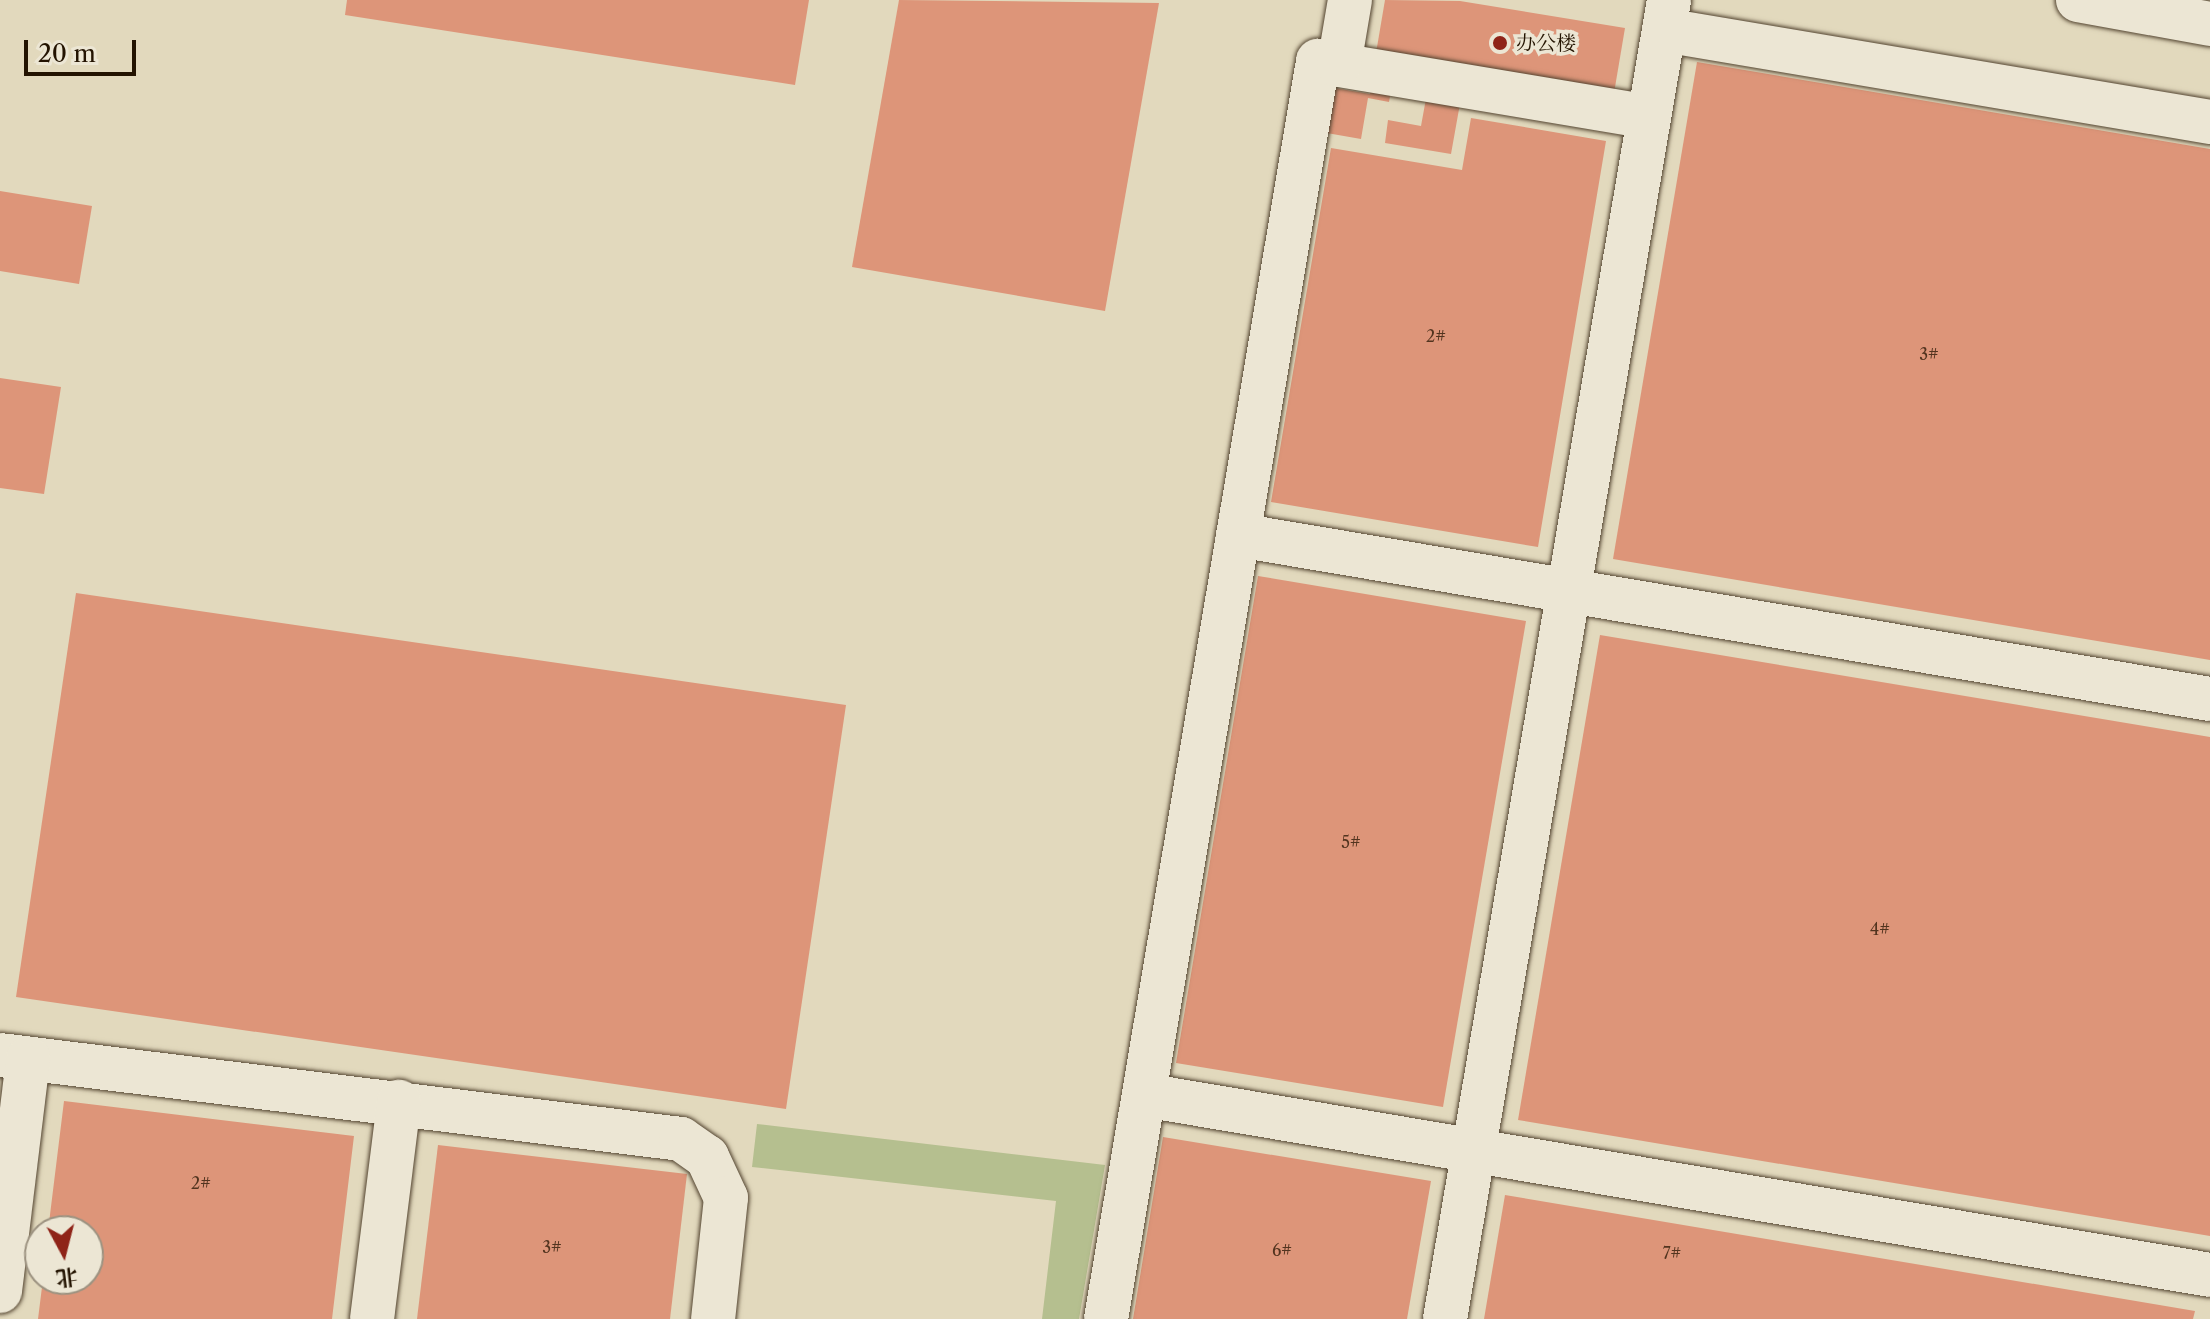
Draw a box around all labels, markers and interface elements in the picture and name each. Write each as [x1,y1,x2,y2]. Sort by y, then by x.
scale bar [28,24,140,74]
place label: 办公楼 [1516,31,1576,55]
marker: 办公楼 [1491,34,1509,52]
text: 20 m [38,39,96,68]
house number: 2# [1426,326,1446,346]
house number: 3# [1919,344,1939,364]
house number: 5# [1341,832,1361,852]
house number: 4# [1870,919,1890,939]
house number: 2# [191,1173,211,1193]
north arrow [24,1215,104,1295]
house number: 3# [542,1237,562,1257]
house number: 6# [1272,1240,1292,1260]
house number: 7# [1663,1243,1681,1263]
text: 北 [54,1263,79,1292]

